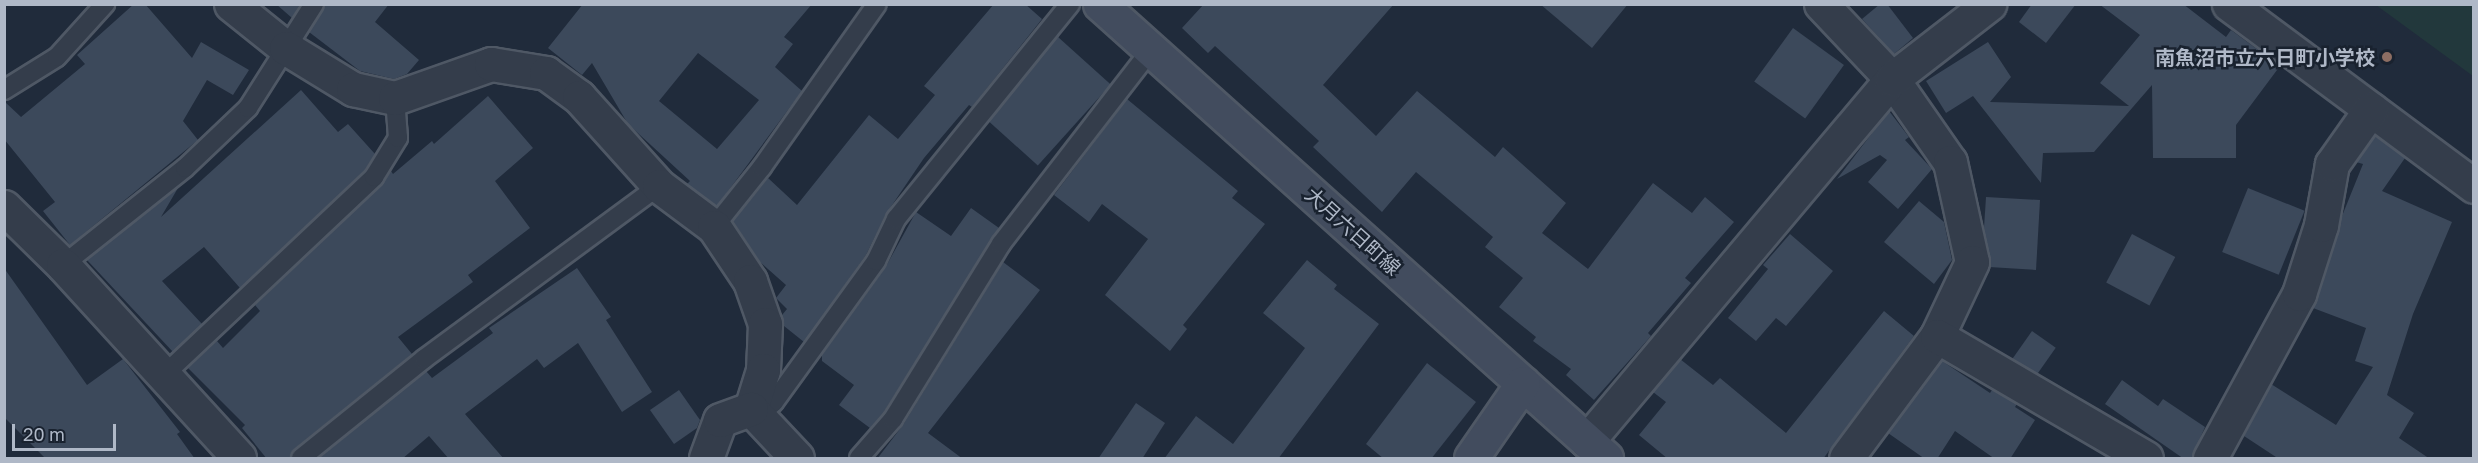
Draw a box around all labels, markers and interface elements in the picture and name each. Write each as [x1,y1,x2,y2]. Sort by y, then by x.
place label: 南魚沼市立六日町小学校 [2155,45,2375,69]
marker: 南魚沼市立六日町小学校 [2380,50,2394,64]
street label: 大月六日町線 [1300,182,1406,280]
scale bar [15,412,118,450]
text: 20 m [23,423,65,445]

